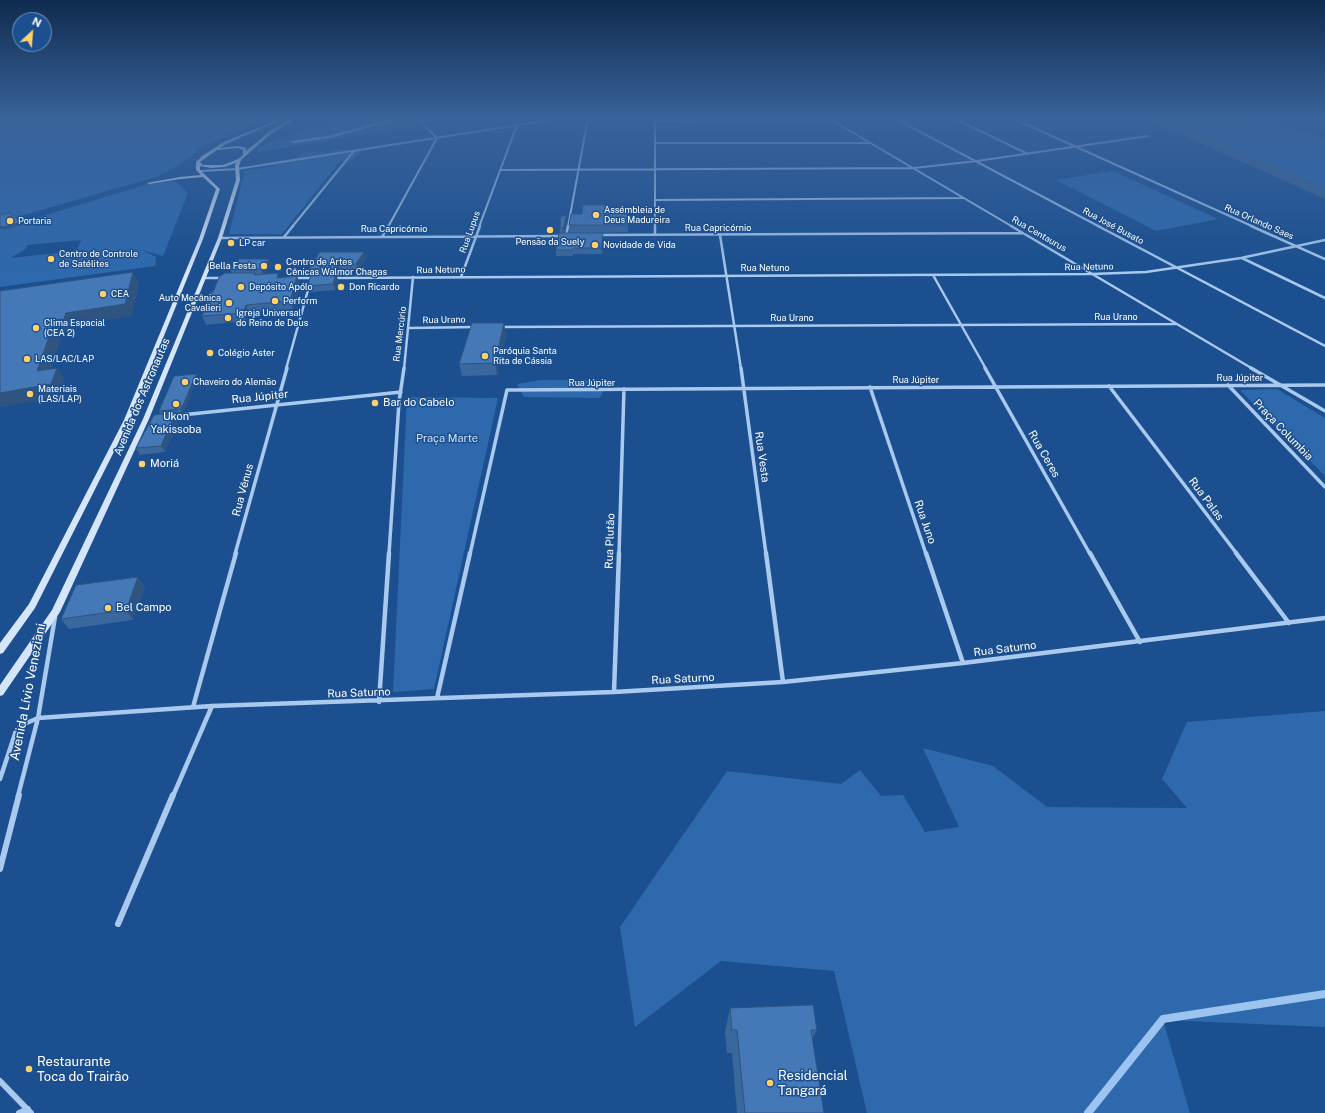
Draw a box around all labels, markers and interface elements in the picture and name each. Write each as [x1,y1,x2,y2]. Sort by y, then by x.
north arrow [12,12,52,52]
text: N [30,15,43,29]
street label: Rua Orlando Saes [1223,202,1295,242]
place label: Assémbleia de Deus Madureira [604,205,670,226]
street label: Rua José Busato [1080,205,1146,247]
street label: Rua Lupus [457,209,483,255]
marker: Assémbleia de Deus Madureira [591,210,601,220]
street label: Rua Centaurus [1010,214,1068,254]
marker: Portaria [5,216,15,226]
place label: Portaria [18,216,51,226]
street label: Rua Capricórnio [685,223,751,233]
street label: Rua Capricórnio [361,224,427,234]
marker: Pensão da Suely [545,225,555,235]
place label: Pensão da Suely [516,237,584,247]
marker: LP car [226,238,236,248]
place label: LP car [239,238,265,248]
marker: Novidade de Vida [590,240,600,250]
place label: Novidade de Vida [603,240,676,250]
place label: Centro de Controle de Satélites [59,249,138,270]
marker: Centro de Controle de Satélites [46,254,56,264]
place label: Centro de Artes Cênicas Walmor Chagas [286,257,387,278]
place label: Bella Festa [209,261,256,271]
marker: Bella Festa [259,261,269,271]
street label: Rua Netuno [1064,261,1114,273]
marker: Centro de Artes Cênicas Walmor Chagas [273,262,283,272]
street label: Rua Netuno [740,263,790,273]
street label: Rua Netuno [416,264,466,276]
marker: Depósito Apólo [236,282,246,292]
place label: Depósito Apólo [249,282,313,292]
marker: Don Ricardo [336,282,346,292]
place label: Don Ricardo [349,282,400,292]
marker: CEA [98,289,108,299]
place label: CEA [111,289,129,299]
place label: Auto Mecânica Cavalieri [159,293,221,314]
marker: Perform [270,296,280,306]
place label: Perform [283,296,317,306]
marker: Auto Mecânica Cavalieri [224,298,234,308]
street label: Rua Mercúrio [391,306,409,362]
place label: Igreja Universal do Reino de Deus [236,308,308,329]
street label: Rua Urano [1094,312,1138,322]
marker: Igreja Universal do Reino de Deus [223,313,233,323]
street label: Rua Urano [770,313,814,323]
street label: Rua Urano [422,314,466,326]
place label: Clima Espacial (CEA 2) [44,318,105,339]
marker: Clima Espacial (CEA 2) [31,323,41,333]
street label: Avenida dos Astronautas [111,336,173,458]
place label: Paróquia Santa Rita de Cássia [493,346,557,367]
marker: Colégio Aster [205,348,215,358]
place label: Colégio Aster [218,348,275,358]
marker: Paróquia Santa Rita de Cássia [480,351,490,361]
marker: LAS/LAC/LAP [22,354,32,364]
place label: LAS/LAC/LAP [35,354,94,364]
street label: Rua Júpiter [1217,373,1263,383]
street label: Rua Júpiter [893,375,939,385]
marker: Chaveiro do Alemão [180,377,190,387]
place label: Chaveiro do Alemão [193,377,276,387]
street label: Rua Júpiter [569,378,615,388]
place label: Materiais (LAS/LAP) [38,384,82,405]
street label: Rua Júpiter [231,387,289,407]
marker: Materiais (LAS/LAP) [25,389,35,399]
place label: Bar do Cabelo [383,396,455,410]
street label: Praça Columbia [1250,397,1316,463]
marker: Bar do Cabelo [370,398,380,408]
marker: Ukon Yakissoba [171,399,181,409]
place label: Ukon Yakissoba [151,410,201,436]
street label: Rua Ceres [1025,428,1063,480]
street label: Rua Vesta [752,431,772,483]
park label: Praça Marte [416,432,478,446]
place label: Moriá [150,457,179,471]
marker: Moriá [137,459,147,469]
street label: Rua Vênus [230,462,256,518]
street label: Rua Palas [1186,475,1226,523]
street label: Rua Juno [911,498,939,546]
street label: Rua Plutão [602,513,618,569]
place label: Bel Campo [116,601,172,615]
marker: Bel Campo [103,603,113,613]
street label: Avenida Lívio Veneziani [7,622,49,762]
street label: Rua Saturno [973,639,1037,659]
street label: Rua Saturno [651,671,715,687]
street label: Rua Saturno [327,685,391,701]
place label: Restaurante Toca do Trairão [37,1054,129,1085]
marker: Restaurante Toca do Trairão [24,1064,34,1074]
place label: Residencial Tangará [778,1068,848,1099]
marker: Residencial Tangará [765,1078,775,1088]

